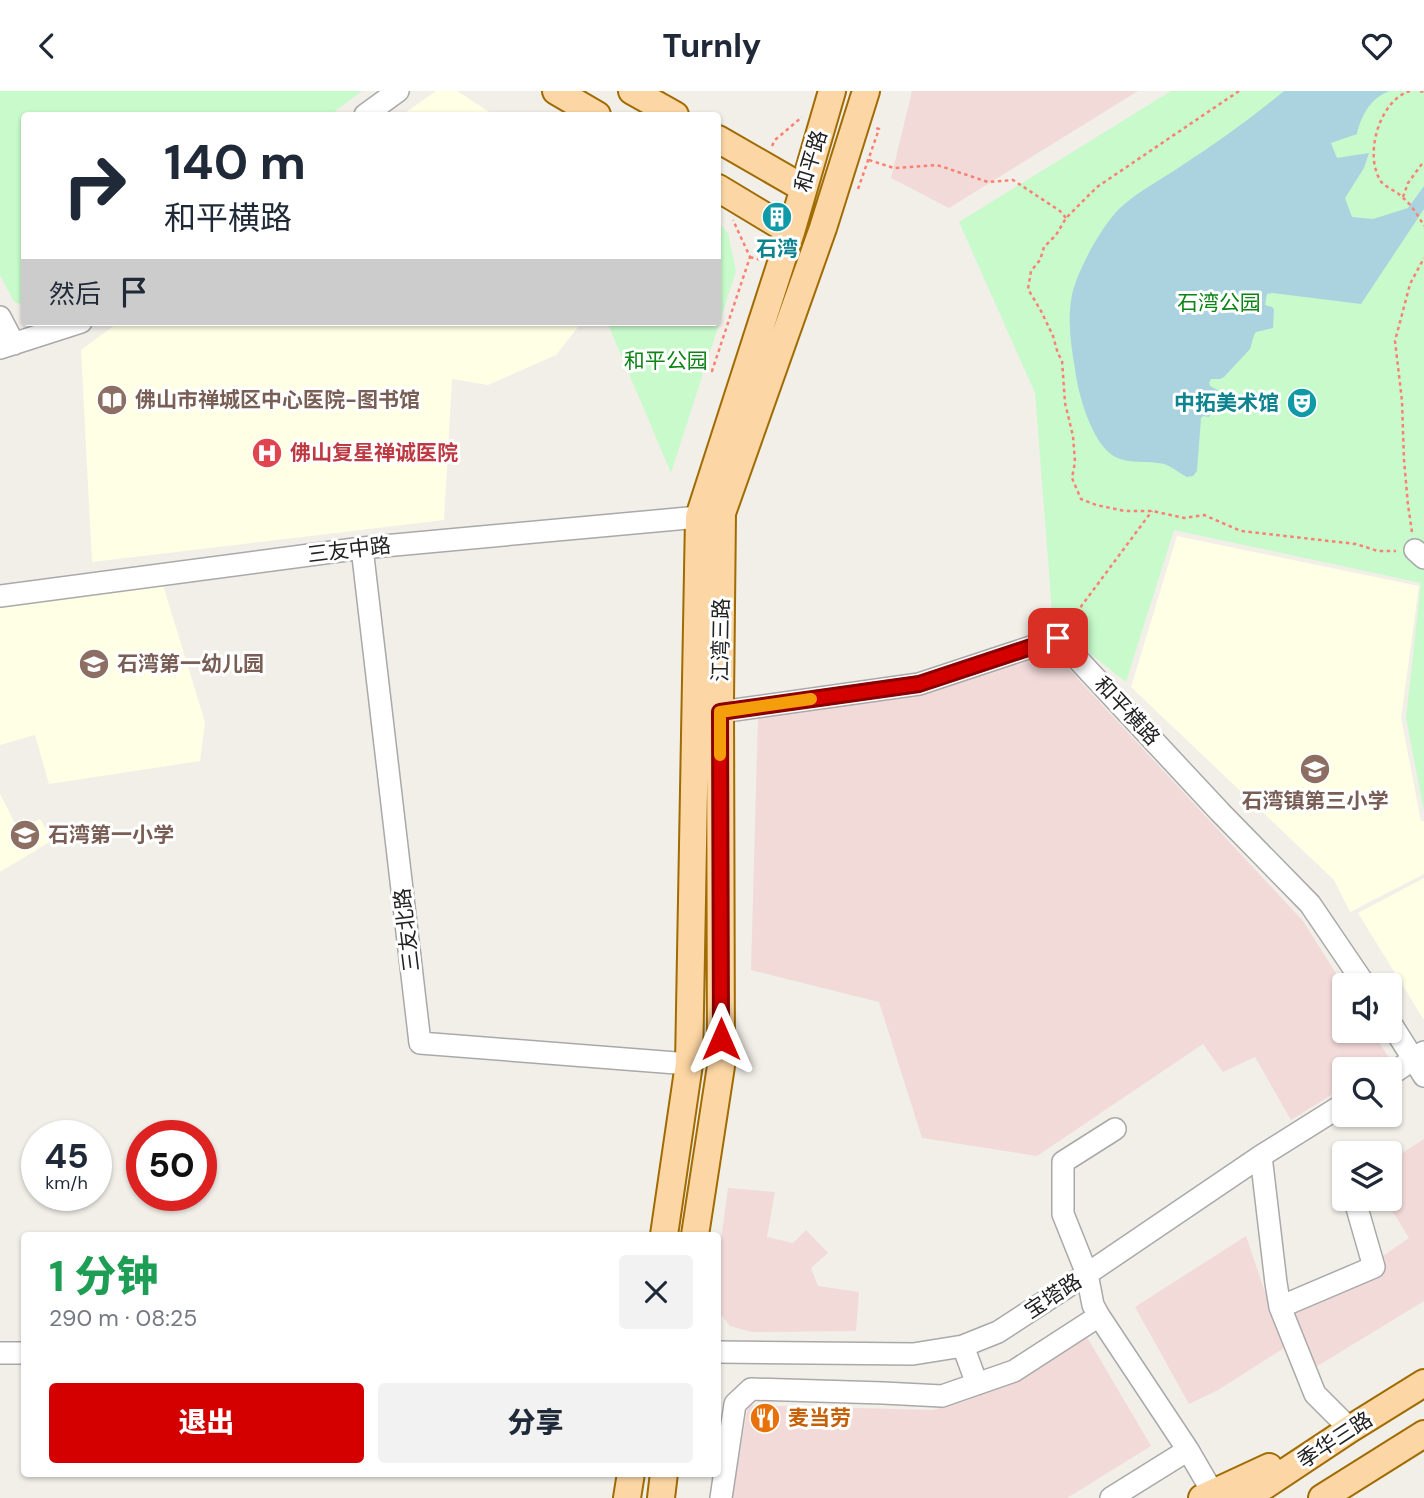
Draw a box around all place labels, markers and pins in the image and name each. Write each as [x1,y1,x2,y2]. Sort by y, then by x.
building icon: 石湾 [760,200,794,234]
place label: 石湾 [756,235,798,263]
library icon: 佛山市禅城区中心医院-图书馆 [95,383,129,417]
place label: 佛山市禅城区中心医院-图书馆 [135,386,420,414]
theatre icon: 中拓美术馆 [1285,386,1319,420]
place label: 中拓美术馆 [1174,389,1279,417]
hospital icon: 佛山复星禅诚医院 [250,436,284,470]
place label: 佛山复星禅诚医院 [290,439,458,467]
pin [1028,608,1088,668]
school or university icon: 石湾第一幼儿园 [77,647,111,681]
place label: 石湾第一幼儿园 [117,650,264,678]
school or university icon: 石湾镇第三小学 [1298,752,1332,786]
place label: 石湾镇第三小学 [1242,787,1389,815]
school or university icon: 石湾第一小学 [8,818,42,852]
place label: 石湾第一小学 [48,821,174,849]
restaurant icon: 麦当劳 [748,1401,782,1435]
place label: 麦当劳 [788,1404,851,1432]

